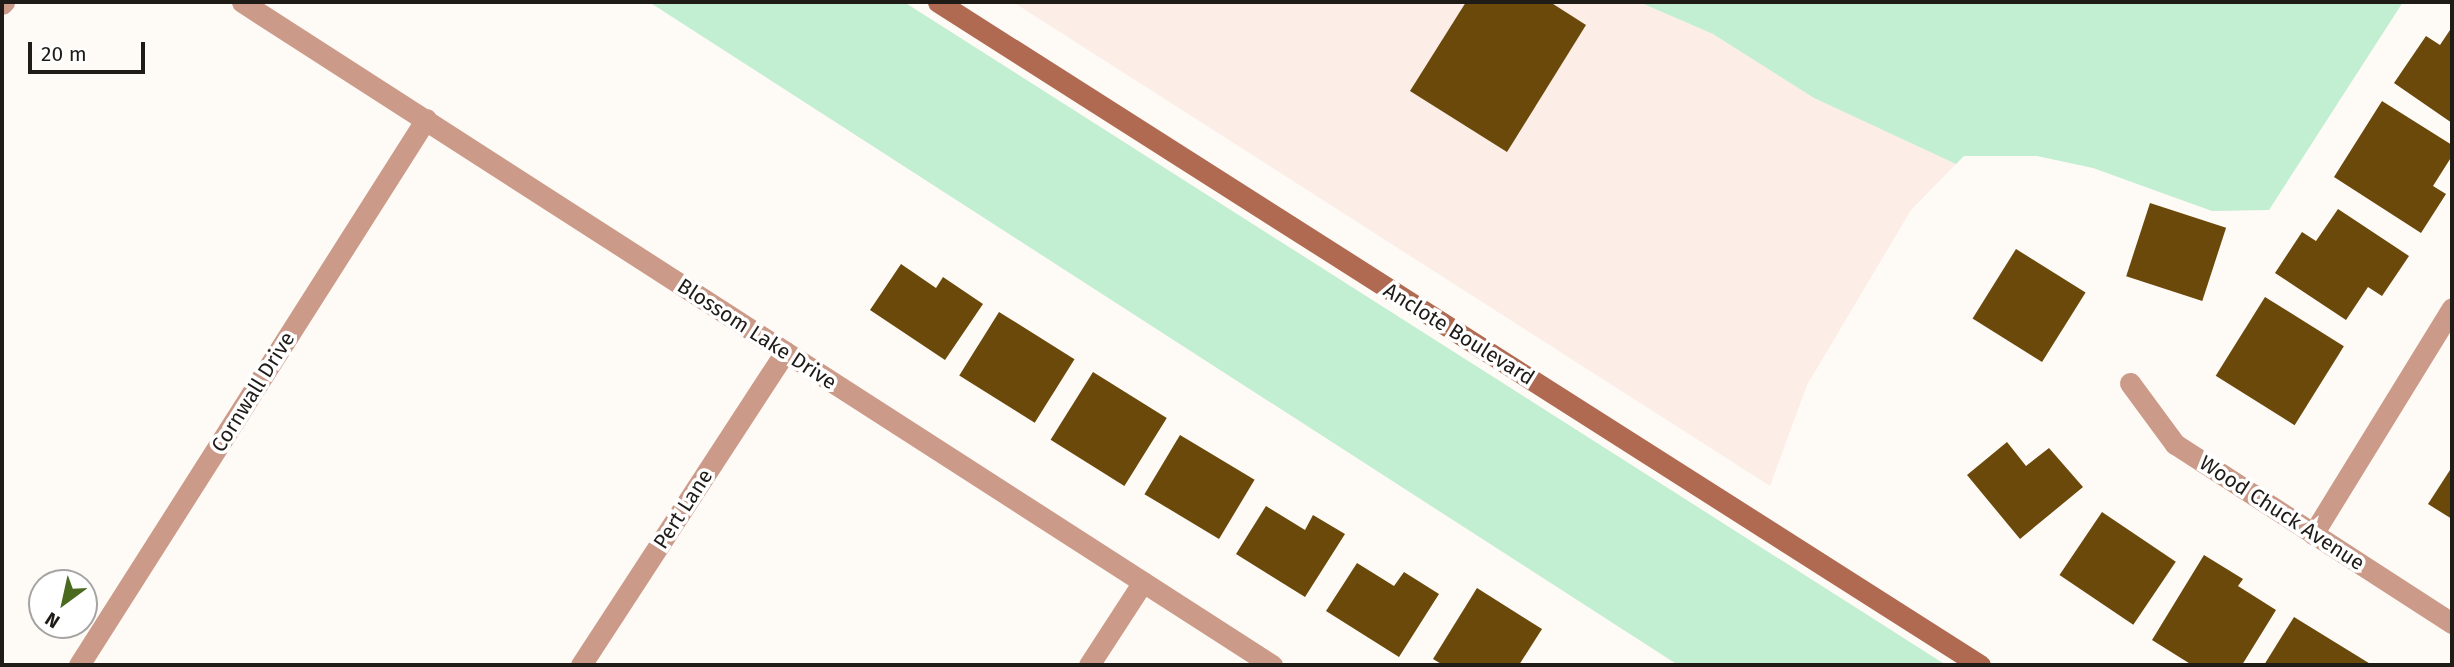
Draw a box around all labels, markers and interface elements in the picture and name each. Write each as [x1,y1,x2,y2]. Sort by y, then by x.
scale bar [32,28,149,72]
text: 20 m [41,41,87,67]
street label: Blossom Lake Drive [673,273,841,395]
street label: Anclote Boulevard [1379,277,1539,391]
street label: Cornwall Drive [206,327,300,457]
street label: Wood Chuck Avenue [2195,450,2369,576]
street label: Pert Lane [648,465,718,553]
north arrow [28,569,98,639]
text: N [41,607,64,633]

